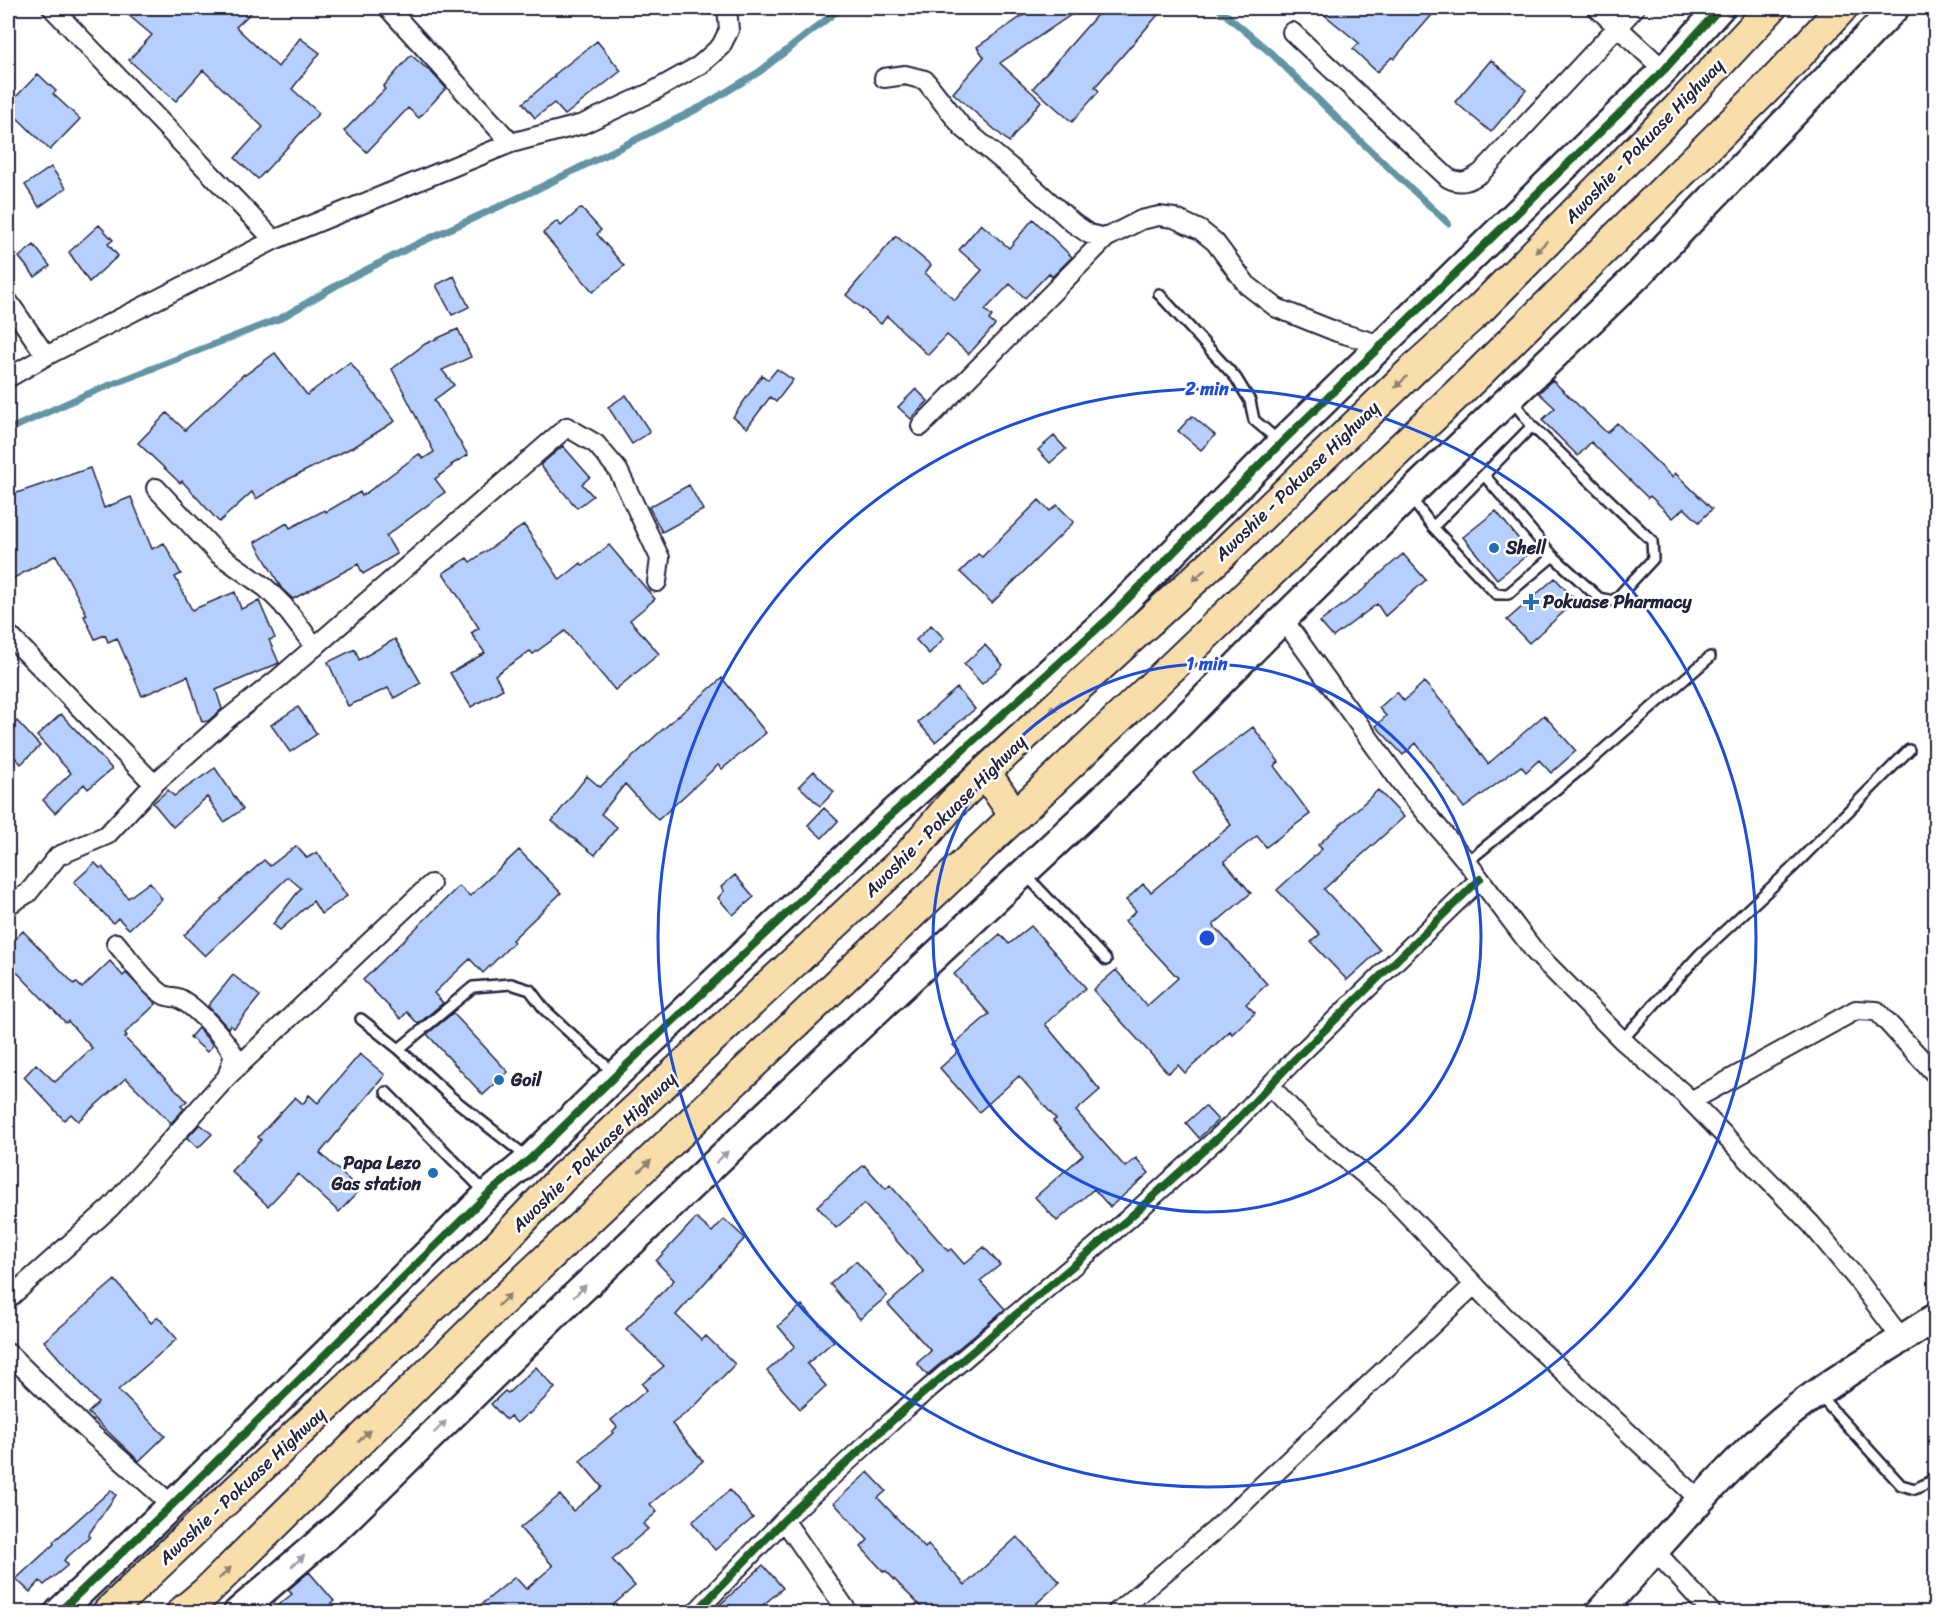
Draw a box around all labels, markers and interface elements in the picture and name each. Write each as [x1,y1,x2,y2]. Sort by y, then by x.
street label: Awoshie - Pokuase Highway [1555,50,1732,232]
one-way arrow [1534,240,1549,254]
text: 2 min [1184,373,1229,405]
one-way arrow [1393,375,1408,389]
street label: Awoshie - Pokuase Highway [1206,393,1388,570]
place label: Shell [1505,532,1547,564]
marker: Shell [1487,541,1501,555]
one-way arrow [1192,568,1207,582]
place label: Pokuase Pharmacy [1543,586,1692,618]
marker: Pokuase Pharmacy [1524,595,1538,609]
text: 1 min [1187,648,1228,680]
one-way arrow [1048,700,1063,714]
street label: Awoshie - Pokuase Highway [855,726,1035,906]
centre of rings [1197,928,1217,948]
street label: Awoshie - Pokuase Highway [503,1064,685,1241]
place label: Goil [510,1064,542,1096]
marker: Goil [492,1073,506,1087]
place label: Papa Lezo Gas station [331,1147,422,1200]
one-way arrow [714,1150,729,1164]
one-way arrow [638,1159,653,1173]
marker: Papa Lezo Gas station [426,1166,440,1180]
one-way arrow [573,1285,587,1299]
one-way arrow [496,1293,511,1307]
street label: Awoshie - Pokuase Highway [150,1399,334,1573]
one-way arrow [433,1420,448,1434]
one-way arrow [357,1430,371,1444]
one-way arrow [290,1554,306,1567]
one-way arrow [218,1566,232,1580]

